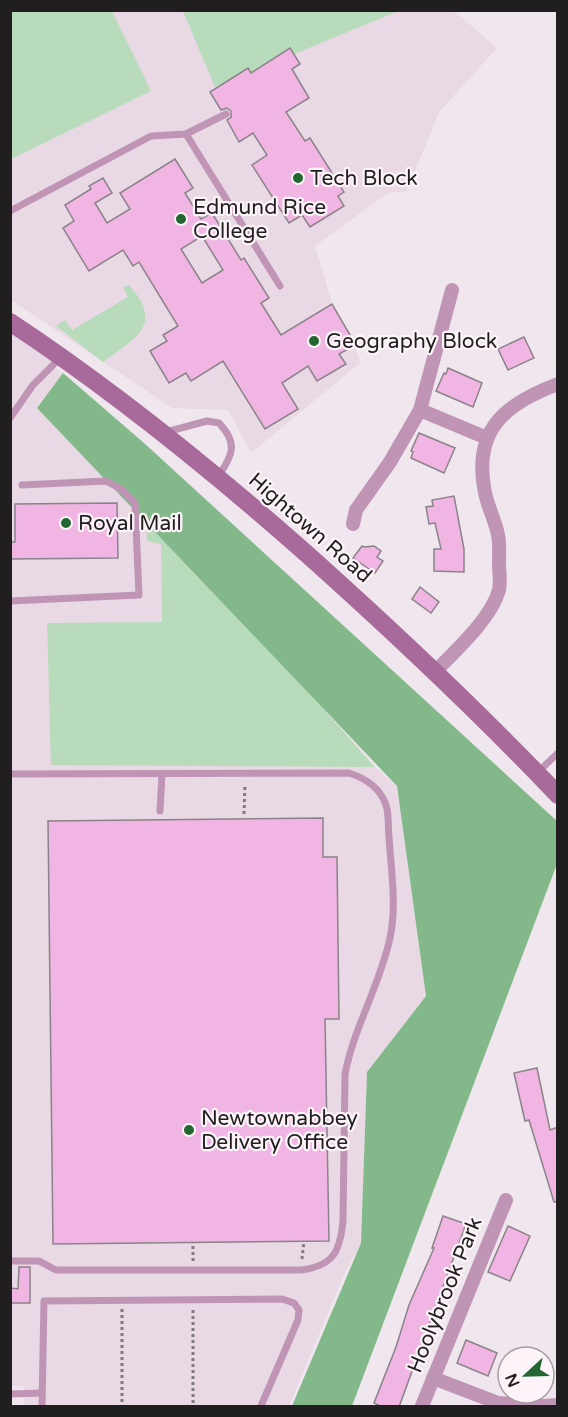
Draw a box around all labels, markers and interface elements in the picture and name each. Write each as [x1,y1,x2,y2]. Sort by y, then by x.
place label: Tech Block [310,166,418,191]
marker: Tech Block [291,171,305,185]
place label: Edmund Rice College [193,195,326,244]
marker: Edmund Rice College [174,212,188,226]
place label: Geography Block [326,329,497,354]
marker: Geography Block [307,334,321,348]
street label: Hightown Road [243,468,377,588]
place label: Royal Mail [78,511,182,536]
marker: Royal Mail [59,516,73,530]
place label: Newtownabbey Delivery Office [201,1106,358,1155]
marker: Newtownabbey Delivery Office [182,1123,196,1137]
street label: Hoolybrook Park [402,1213,488,1377]
north arrow [496,1345,556,1405]
text: N [501,1371,525,1390]

